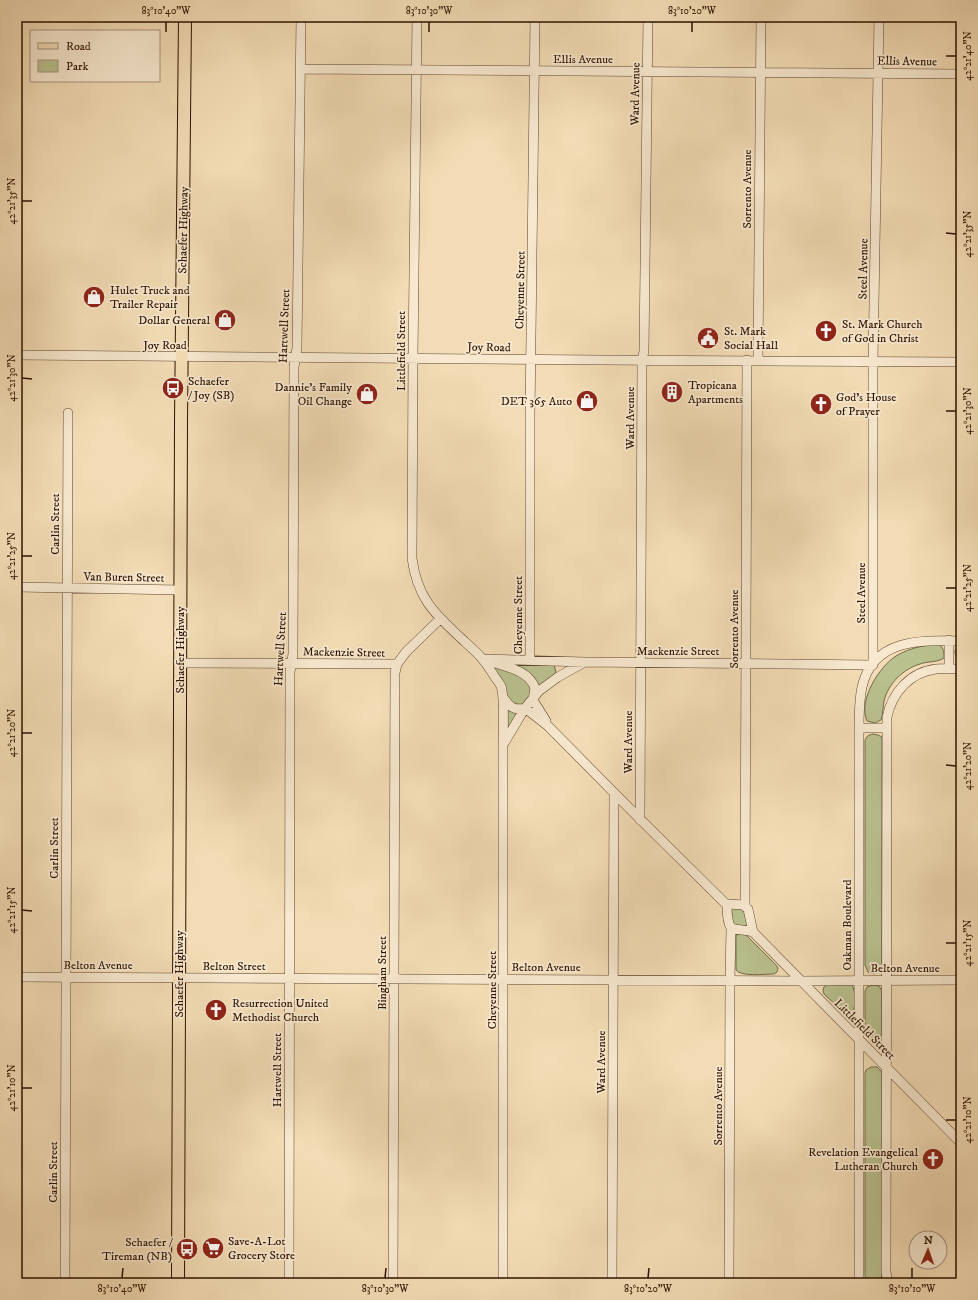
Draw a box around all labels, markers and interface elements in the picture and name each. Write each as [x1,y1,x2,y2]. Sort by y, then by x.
text: 83°10'40"W [142,5,191,17]
text: 83°10'30"W [406,5,453,17]
text: 83°10'20"W [668,5,717,17]
legend [30,30,160,82]
text: 42°21'40"N [962,31,974,81]
text: Road [66,39,91,54]
street label: Ellis Avenue [553,52,613,67]
street label: Ellis Avenue [877,53,937,70]
text: Park [66,59,88,74]
street label: Ward Avenue [627,62,644,127]
street label: Sorrento Avenue [740,149,755,229]
text: 42°21'35"N [6,178,18,224]
street label: Schaefer Highway [175,186,192,274]
text: 42°21'35"N [962,211,974,257]
street label: Steel Avenue [855,238,872,300]
street label: Cheyenne Street [512,251,529,329]
place label: Hulet Truck and Trailer Repair [110,283,190,312]
shop icon: Hulet Truck and Trailer Repair [81,284,107,310]
street label: Hartwell Street [276,288,293,363]
shop icon: Dollar General [212,307,238,333]
street label: Littlefield Street [394,311,409,391]
place label: Dollar General [138,313,210,328]
place label: St. Mark Church of God in Christ [842,317,923,346]
church icon: St. Mark Church of God in Christ [813,318,839,344]
place label: St. Mark Social Hall [724,324,778,353]
public building icon: St. Mark Social Hall [695,325,721,351]
street label: Joy Road [142,338,187,353]
street label: Joy Road [466,340,511,355]
text: 42°21'30"N [6,354,18,402]
place label: Schaefer / Joy (SB) [188,374,234,403]
bus stop icon: Schaefer / Joy (SB) [160,375,186,401]
place label: Tropicana Apartments [688,378,743,407]
building icon: Tropicana Apartments [659,379,685,405]
place label: Dannie's Family Oil Change [275,380,352,409]
shop icon: Dannie's Family Oil Change [354,381,380,407]
street label: Ward Avenue [623,386,638,450]
text: 42°21'30"N [962,387,974,435]
shop icon: DET 365 Auto [574,388,600,414]
place label: God's House of Prayer [836,390,896,419]
church icon: God's House of Prayer [808,391,834,417]
place label: DET 365 Auto [501,394,572,409]
street label: Carlin Street [48,493,63,555]
text: 42°21'25"N [6,532,18,580]
street label: Steel Avenue [854,563,869,623]
text: 42°21'25"N [962,564,974,612]
street label: Van Buren Street [82,569,165,586]
street label: Cheyenne Street [511,576,526,654]
street label: Sorrento Avenue [727,589,742,669]
street label: Schaefer Highway [173,606,188,694]
street label: Hartwell Street [271,611,290,687]
street label: Mackenzie Street [303,644,386,661]
street label: Mackenzie Street [637,644,719,659]
text: 42°21'20"N [6,709,18,757]
street label: Ward Avenue [621,710,636,774]
text: 42°21'20"N [962,742,974,790]
street label: Carlin Street [47,817,62,879]
street label: Oakman Boulevard [840,879,855,971]
text: 42°21'15"N [6,887,18,933]
text: 42°21'15"N [962,920,974,966]
street label: Schaefer Highway [172,930,187,1018]
street label: Bingham Street [375,936,390,1010]
street label: Cheyenne Street [485,951,500,1029]
street label: Belton Avenue [63,958,133,973]
street label: Belton Street [202,959,266,974]
street label: Belton Avenue [511,960,581,975]
street label: Belton Avenue [870,961,940,976]
place label: Resurrection United Methodist Church [232,996,329,1025]
street label: Littlefield Street [831,996,898,1063]
church icon: Resurrection United Methodist Church [203,997,229,1023]
street label: Ward Avenue [594,1030,609,1094]
street label: Hartwell Street [270,1033,285,1107]
text: 42°21'10"N [6,1064,18,1112]
street label: Sorrento Avenue [711,1066,726,1146]
text: 42°21'10"N [962,1096,974,1144]
street label: Carlin Street [46,1141,61,1203]
place label: Revelation Evangelical Lutheran Church [808,1145,919,1174]
church icon: Revelation Evangelical Lutheran Church [920,1146,946,1172]
north arrow [908,1230,948,1270]
place label: Save-A-Lot Grocery Store [228,1234,295,1263]
text: N [924,1234,933,1248]
place label: Schaefer / Tireman (NB) [102,1235,174,1264]
supermarket icon: Save-A-Lot Grocery Store [200,1235,226,1261]
bus stop icon: Schaefer / Tireman (NB) [174,1236,200,1262]
text: 83°10'40"W [98,1283,147,1295]
text: 83°10'30"W [362,1283,409,1295]
text: 83°10'20"W [624,1283,673,1295]
text: 83°10'10"W [889,1283,936,1295]

